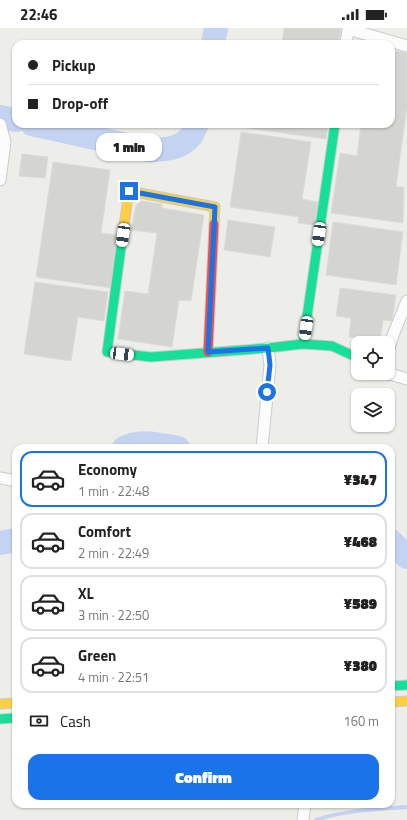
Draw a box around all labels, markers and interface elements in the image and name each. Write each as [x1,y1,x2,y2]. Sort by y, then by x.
text: 22:46 [20,3,57,26]
text: Pickup [52,54,96,77]
text: Drop-off [52,92,108,115]
callout: 1 min [96,133,162,161]
text: 1 min [113,137,145,157]
route end [120,182,138,200]
car [311,221,327,247]
car [115,222,131,248]
car [298,315,314,341]
map controls [351,336,395,432]
button: locate [351,336,395,380]
car [109,347,135,361]
route start [258,383,276,401]
button: layers [351,388,395,432]
text: Economy [78,458,137,481]
icon: car [30,461,66,497]
text: ¥347 [344,468,377,491]
text: 1 min · 22:48 [78,481,149,501]
text: Comfort [78,520,131,543]
icon: car [30,523,66,559]
text: ¥468 [344,530,377,553]
text: 2 min · 22:49 [78,543,149,563]
text: XL [78,582,94,605]
icon: car [30,585,66,621]
text: ¥589 [344,592,377,615]
text: 3 min · 22:50 [78,605,149,625]
text: Green [78,644,116,667]
icon: car [30,647,66,683]
text: ¥380 [344,654,377,677]
text: 4 min · 22:51 [78,667,149,687]
icon: cash [28,710,50,732]
text: Cash [60,710,91,733]
text: 160 m [343,711,379,731]
button: Confirm [28,754,379,800]

